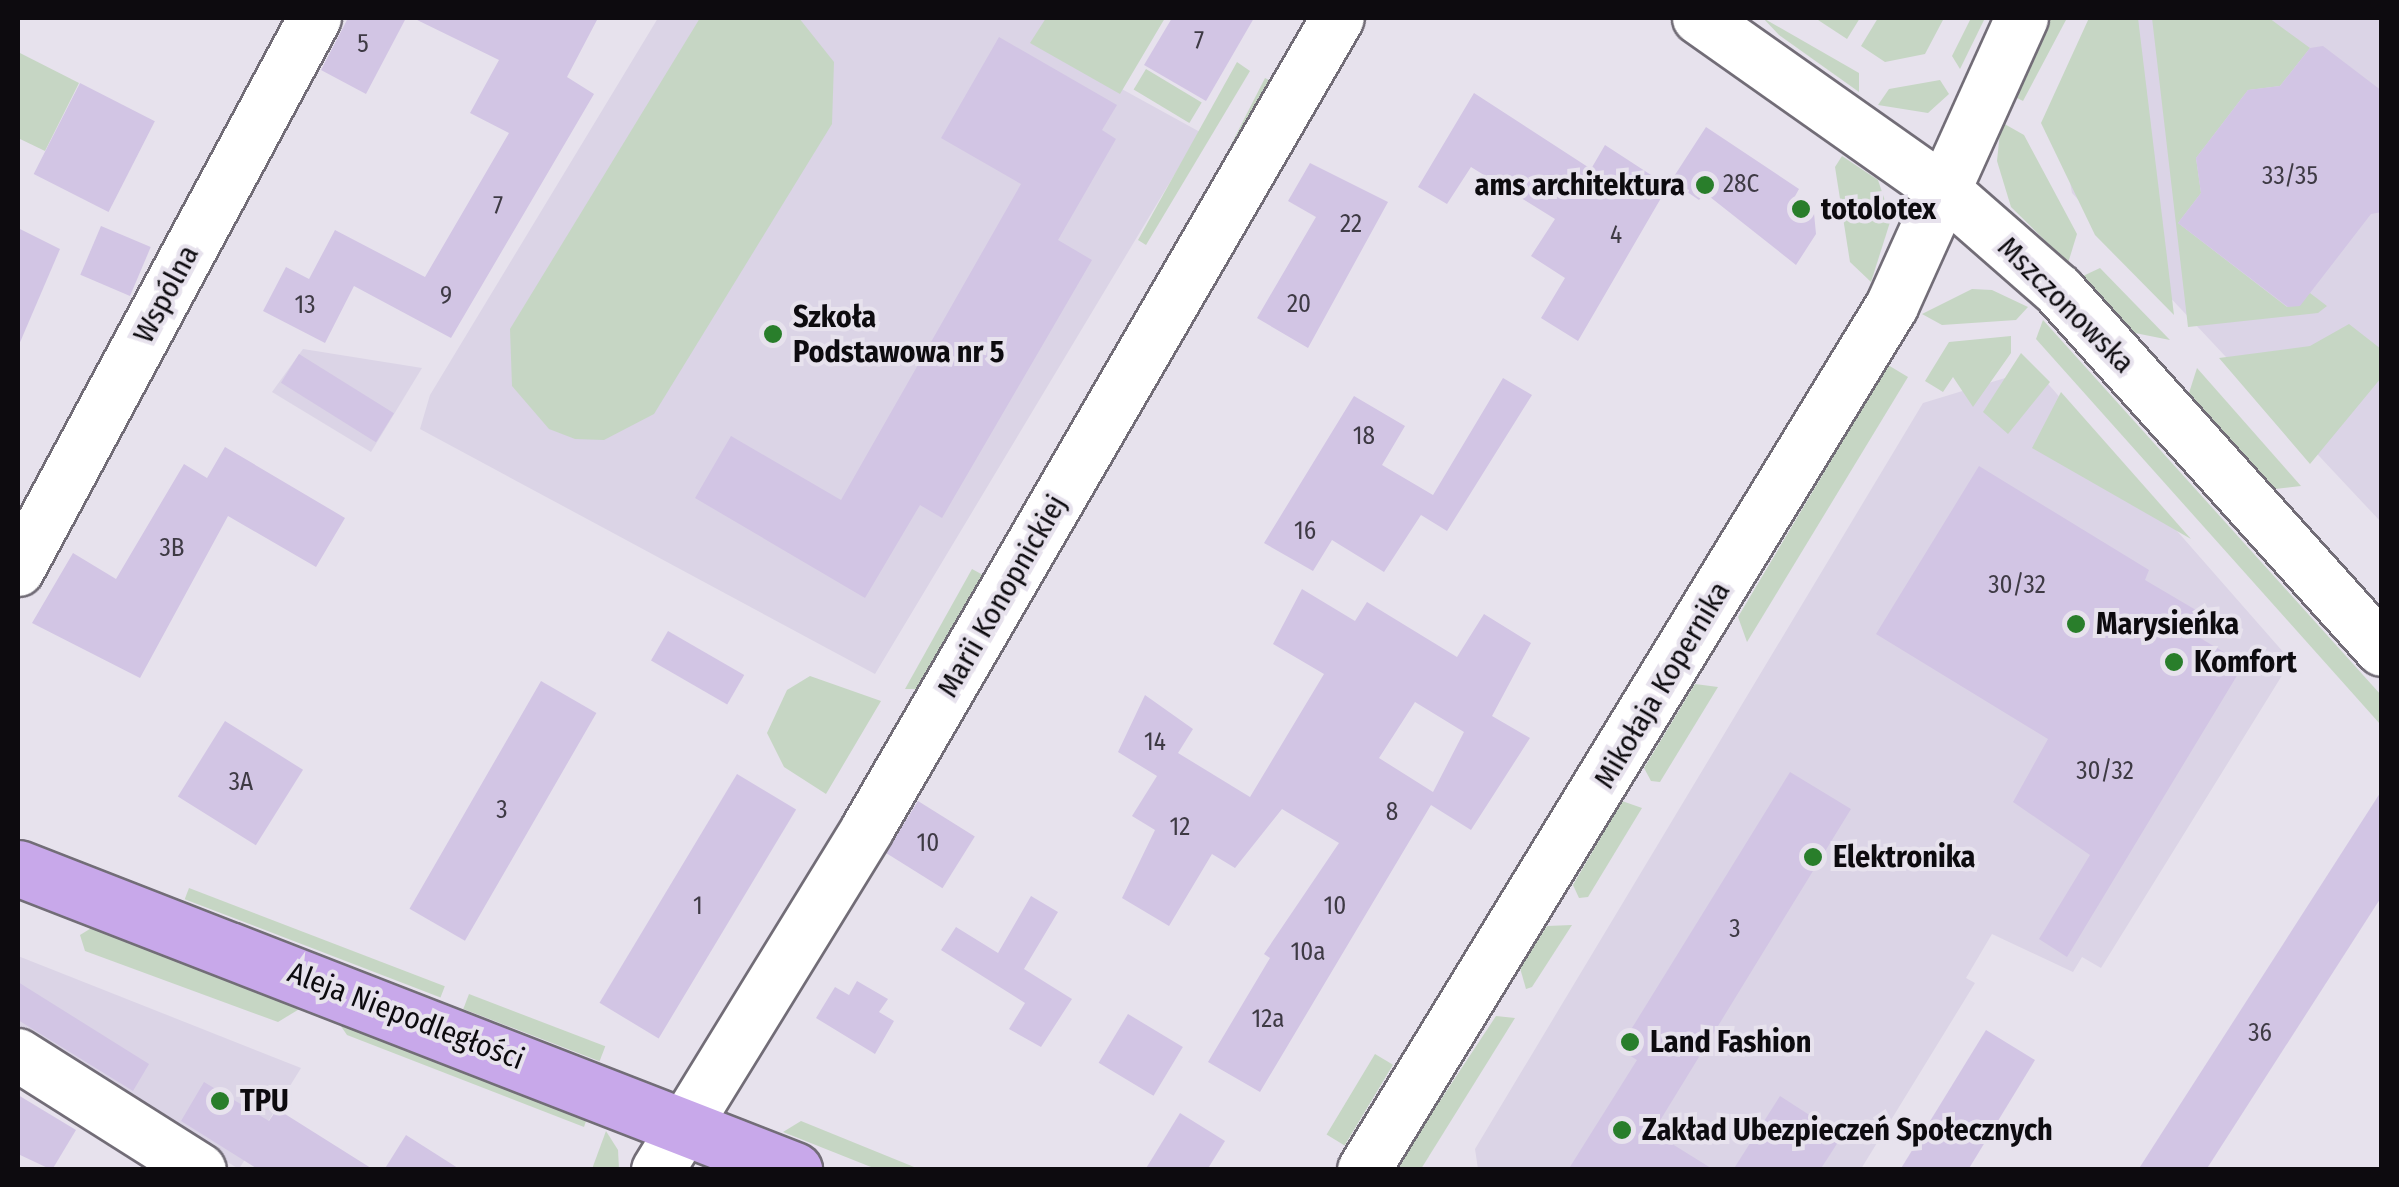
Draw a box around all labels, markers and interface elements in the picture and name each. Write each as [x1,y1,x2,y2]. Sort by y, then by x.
house number: 7 [1194,26,1204,56]
house number: 5 [357,29,369,59]
house number: 33/35 [2262,161,2318,191]
place label: ams architektura [1475,167,1685,203]
house number: 28C [1723,169,1759,199]
marker: ams architektura [1694,174,1716,196]
house number: 7 [493,191,503,221]
place label: totolotex [1821,191,1936,227]
marker: totolotex [1790,198,1812,220]
house number: 22 [1340,209,1362,239]
house number: 4 [1610,220,1622,250]
street label: Mszczonowska [1990,229,2142,381]
street label: Wspólna [125,239,207,349]
house number: 9 [440,281,452,311]
house number: 20 [1287,289,1311,319]
house number: 13 [294,290,316,320]
place label: Szkoła Podstawowa nr 5 [793,299,1005,370]
marker: Szkoła Podstawowa nr 5 [762,323,784,345]
house number: 18 [1353,421,1375,451]
street label: Marii Konopnickiej [930,488,1074,704]
house number: 16 [1294,516,1316,546]
house number: 3B [160,533,184,563]
house number: 30/32 [1988,570,2046,600]
street label: Mikołaja Kopernika [1586,575,1738,795]
place label: Marysieńka [2096,606,2239,642]
marker: Marysieńka [2065,613,2087,635]
place label: Komfort [2194,644,2297,680]
marker: Komfort [2163,651,2185,673]
house number: 14 [1144,727,1166,757]
house number: 30/32 [2076,756,2134,786]
house number: 3A [229,767,253,797]
house number: 3 [496,795,508,825]
house number: 8 [1386,797,1398,827]
house number: 12 [1170,812,1190,842]
house number: 10 [917,828,939,858]
place label: Elektronika [1833,839,1975,875]
marker: Elektronika [1802,846,1824,868]
house number: 1 [693,891,703,921]
house number: 10 [1324,891,1346,921]
house number: 3 [1729,914,1741,944]
house number: 10a [1290,937,1326,967]
street label: Aleja Niepodległości [283,954,529,1078]
house number: 12a [1252,1004,1284,1034]
house number: 36 [2248,1018,2272,1048]
place label: Land Fashion [1650,1024,1812,1060]
marker: Land Fashion [1619,1031,1641,1053]
place label: TPU [240,1083,289,1119]
marker: TPU [209,1090,231,1112]
place label: Zakład Ubezpieczeń Społecznych [1642,1112,2053,1148]
marker: Zakład Ubezpieczeń Społecznych [1611,1119,1633,1141]

